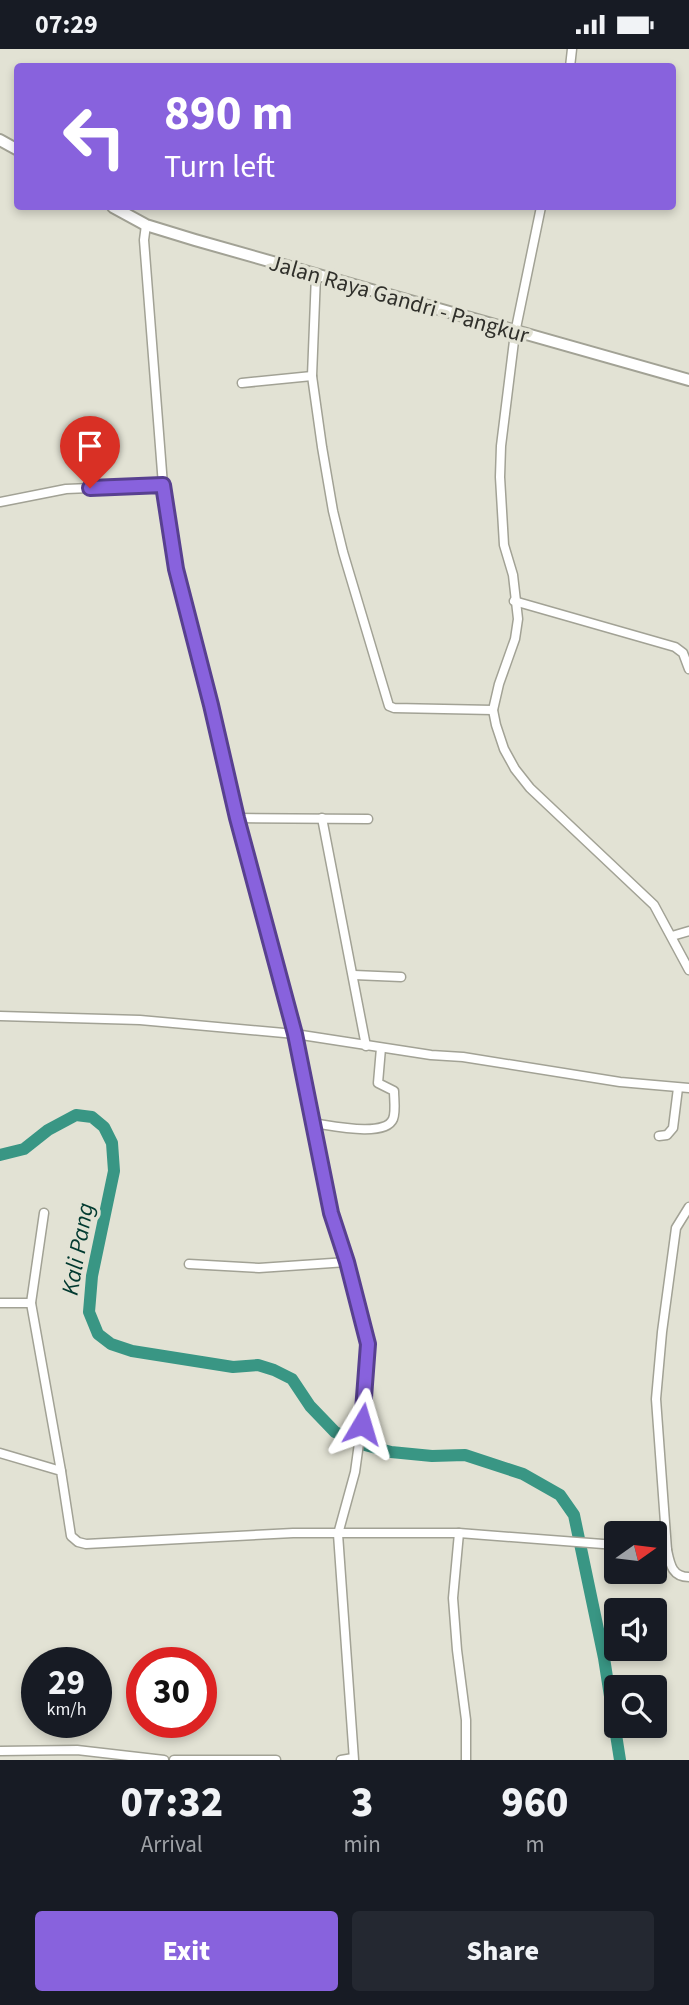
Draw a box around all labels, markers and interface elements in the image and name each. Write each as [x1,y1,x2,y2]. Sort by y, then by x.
text: 07:29 [35,6,98,43]
text: 890 m [164,79,293,149]
icon: left [49,91,140,182]
text: Turn left [164,144,275,190]
street label: Jalan Raya Gandri - Pangkur [265,246,534,352]
pin [60,416,120,488]
icon: arrive [71,427,109,465]
water label: Kali Pang [53,1200,103,1298]
position arrow [325,1387,399,1461]
north arrow [604,1521,667,1584]
map controls [604,1521,667,1738]
button: sound [604,1598,667,1661]
speed limit sign: 30 [126,1647,217,1738]
text: 29 [48,1658,85,1708]
button: search [604,1675,667,1738]
text: km/h [47,1697,86,1722]
text: 07:32 [120,1773,223,1833]
text: 3 [351,1773,373,1833]
text: 960 [501,1773,569,1833]
text: Arrival [141,1828,203,1861]
text: min [344,1828,381,1861]
text: m [525,1828,544,1861]
button: Exit [35,1911,338,1991]
button: Share [352,1911,654,1991]

